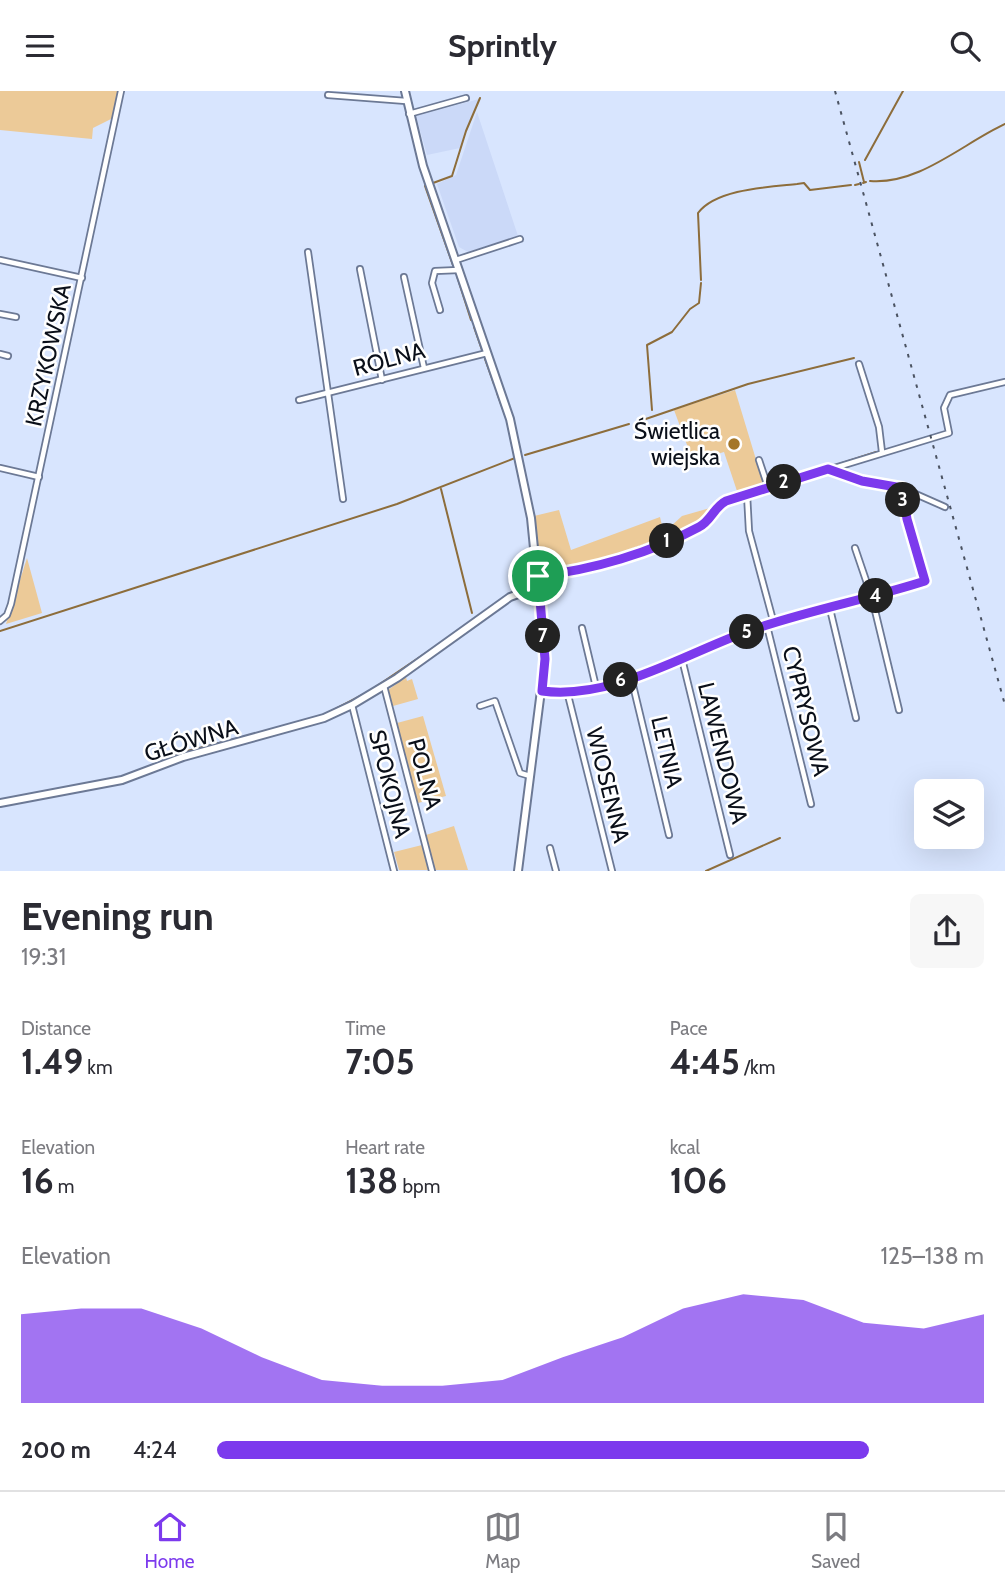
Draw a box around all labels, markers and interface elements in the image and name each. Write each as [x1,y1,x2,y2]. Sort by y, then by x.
text: Sprintly [448,26,557,65]
icon: menu [21,27,59,65]
icon: search [946,27,984,65]
street label: KRZYKOWSKA [19,281,77,429]
street label: ROLNA [350,336,428,382]
place label: Świetlica wiejska [634,417,720,471]
marker: Świetlica wiejska [726,436,742,452]
pin: 2 [766,465,802,499]
text: 2 [778,470,789,493]
pin: 3 [886,483,920,517]
text: 3 [897,488,908,511]
pin: 1 [650,524,684,559]
text: 1 [663,529,670,552]
pin [508,546,568,606]
icon: arrive [519,557,557,595]
pin: 4 [858,579,894,613]
text: 4 [870,584,881,607]
pin: 5 [730,615,764,649]
pin: 7 [526,619,560,653]
text: 5 [741,620,752,643]
text: 7 [538,624,547,647]
street label: CYPRYSOWA [776,643,836,779]
pin: 6 [604,663,638,697]
text: 6 [615,668,626,691]
street label: LAWENDOWA [692,679,754,827]
street label: GŁÓWNA [141,712,241,768]
street label: LETNIA [645,713,689,791]
street label: WIOSENNA [580,724,636,846]
street label: SPOKOJNA [363,727,417,841]
street label: POLNA [402,735,448,813]
map controls [914,779,984,849]
button: layers [914,779,984,849]
text: Evening run [21,893,214,940]
button: share [910,894,984,968]
text: 19:31 [21,943,66,971]
text: Distance [21,1017,91,1040]
text: Time [345,1017,386,1040]
text: Pace [670,1017,708,1040]
text: 1.49 [21,1040,83,1083]
text: 7:05 [345,1040,414,1083]
text: 4:45 [670,1040,740,1083]
text: km [83,1056,113,1079]
text: /km [740,1056,775,1079]
text: Elevation [21,1136,95,1159]
text: Heart rate [345,1136,425,1159]
text: kcal [670,1136,700,1159]
text: 16 [21,1159,54,1202]
text: 138 [345,1159,398,1202]
text: 106 [670,1159,727,1202]
text: m [54,1175,75,1198]
text: bpm [398,1175,440,1198]
text: Elevation [21,1242,111,1270]
text: 125–138 m [881,1242,984,1270]
text: 200 m [21,1436,91,1464]
text: 4:24 [133,1436,176,1464]
tab: Home [145,1508,195,1573]
tab: Map [484,1508,522,1573]
tab: Saved [811,1508,860,1573]

